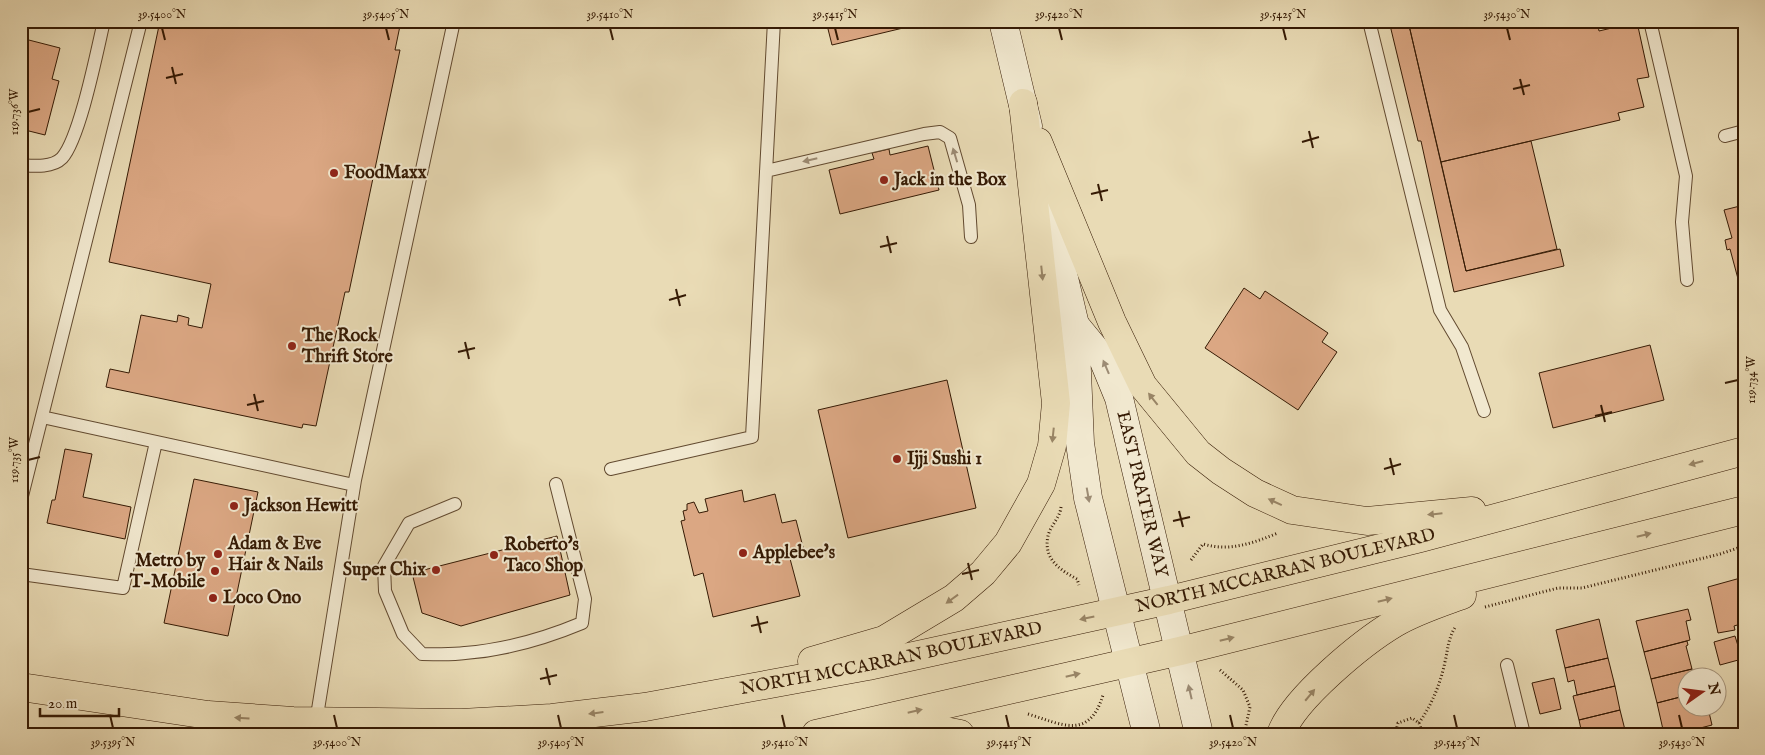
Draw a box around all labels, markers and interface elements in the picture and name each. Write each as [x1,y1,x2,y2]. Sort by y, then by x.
text: 39.5400°N [138,7,187,22]
text: 39.5405°N [363,7,410,22]
text: 39.5410°N [587,7,634,22]
text: 39.5415°N [812,7,858,22]
text: 39.5420°N [1035,7,1084,22]
text: 39.5425°N [1260,7,1307,22]
text: 39.5430°N [1483,7,1531,22]
text: 119.736°W [7,88,22,135]
one-way arrow [950,148,958,163]
one-way arrow [803,156,818,164]
place label: FoodMaxx [344,162,427,185]
marker: FoodMaxx [328,167,340,179]
place label: Jack in the Box [892,169,1007,192]
marker: Jack in the Box [878,174,890,186]
one-way arrow [1038,266,1046,282]
place label: The Rock Thrift Store [301,325,393,369]
marker: The Rock Thrift Store [286,340,298,352]
text: 119.734°W [1744,356,1759,404]
one-way arrow [1101,360,1109,374]
one-way arrow [1147,393,1158,406]
street label: EAST PRATER WAY [1111,409,1173,580]
one-way arrow [1049,427,1057,443]
text: 119.735°W [7,437,22,483]
place label: Ijji Sushi 1 [907,448,982,471]
marker: Ijji Sushi 1 [891,453,903,465]
one-way arrow [1689,459,1704,467]
one-way arrow [1084,487,1092,503]
place label: Jackson Hewitt [242,495,359,518]
one-way arrow [1268,498,1283,506]
marker: Jackson Hewitt [228,500,240,512]
one-way arrow [1427,510,1443,518]
street label: NORTH MCCARRAN BOULEVARD [1134,523,1438,618]
one-way arrow [1637,531,1652,539]
place label: Adam & Eve Hair & Nails [227,533,324,577]
place label: Roberto's Taco Shop [503,534,583,578]
place label: Applebee's [752,542,836,565]
marker: Applebee's [737,547,749,559]
marker: Adam & Eve Hair & Nails [212,548,224,560]
marker: Roberto's Taco Shop [488,549,500,561]
place label: Metro by T-Mobile [129,550,206,594]
place label: Super Chix [343,559,426,582]
marker: Super Chix [430,564,442,576]
marker: Metro by T-Mobile [209,565,221,577]
place label: Loco Ono [223,587,302,610]
marker: Loco Ono [207,592,219,604]
one-way arrow [946,593,959,604]
one-way arrow [1377,595,1392,603]
one-way arrow [1079,614,1095,622]
street label: NORTH MCCARRAN BOULEVARD [738,617,1044,701]
one-way arrow [1219,635,1234,643]
north arrow [1678,668,1728,718]
one-way arrow [1065,671,1081,679]
text: N [1703,680,1724,697]
scale bar [40,685,119,717]
one-way arrow [1186,685,1194,700]
one-way arrow [1304,688,1315,701]
text: 20 m [48,694,78,713]
one-way arrow [907,707,922,715]
one-way arrow [588,709,604,717]
one-way arrow [233,713,249,721]
text: 39.5395°N [91,735,136,750]
text: 39.5400°N [313,735,362,750]
text: 39.5405°N [538,735,585,750]
text: 39.5410°N [762,735,809,750]
text: 39.5415°N [986,735,1032,750]
text: 39.5420°N [1209,735,1258,750]
text: 39.5425°N [1434,735,1481,750]
text: 39.5430°N [1658,735,1706,750]

